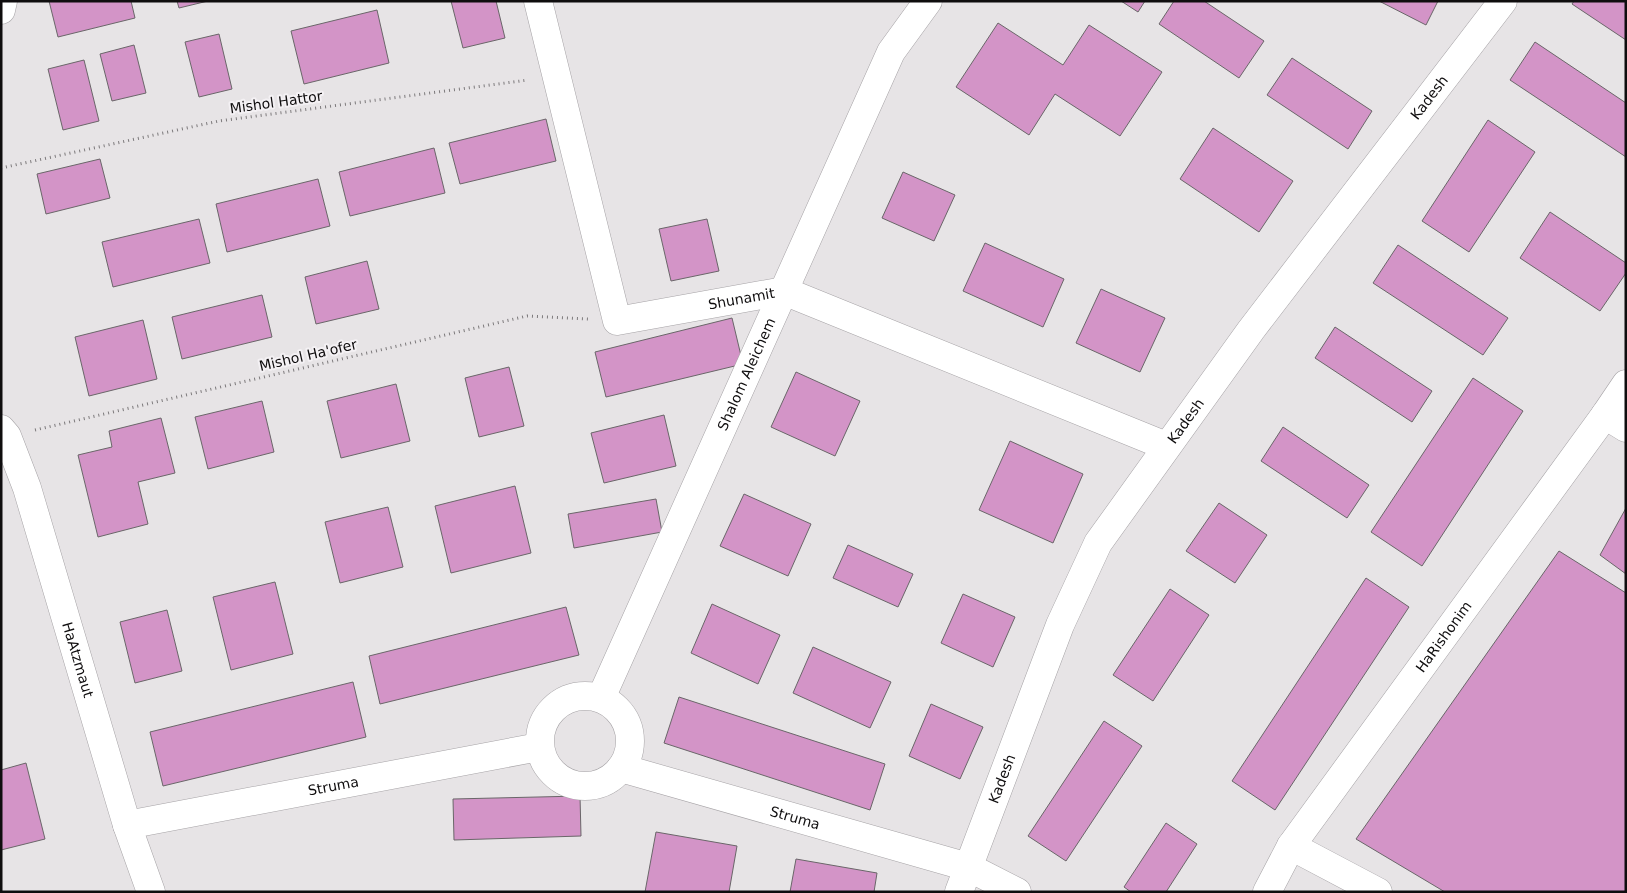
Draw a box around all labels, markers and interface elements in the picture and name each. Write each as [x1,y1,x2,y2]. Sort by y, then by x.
street label: Kadesh [1407,72,1451,123]
street label: Mishol Hattor [229,88,324,116]
street label: Shunamit [707,285,776,312]
street label: Shalom Aleichem [714,315,779,433]
street label: Mishol Ha'ofer [258,336,359,374]
street label: Kadesh [1164,396,1207,447]
street label: HaRishonim [1412,598,1475,675]
street label: HaAtzmaut [59,620,97,700]
street label: Kadesh [985,752,1018,806]
street label: Struma [307,773,360,799]
street label: Struma [768,803,822,832]

